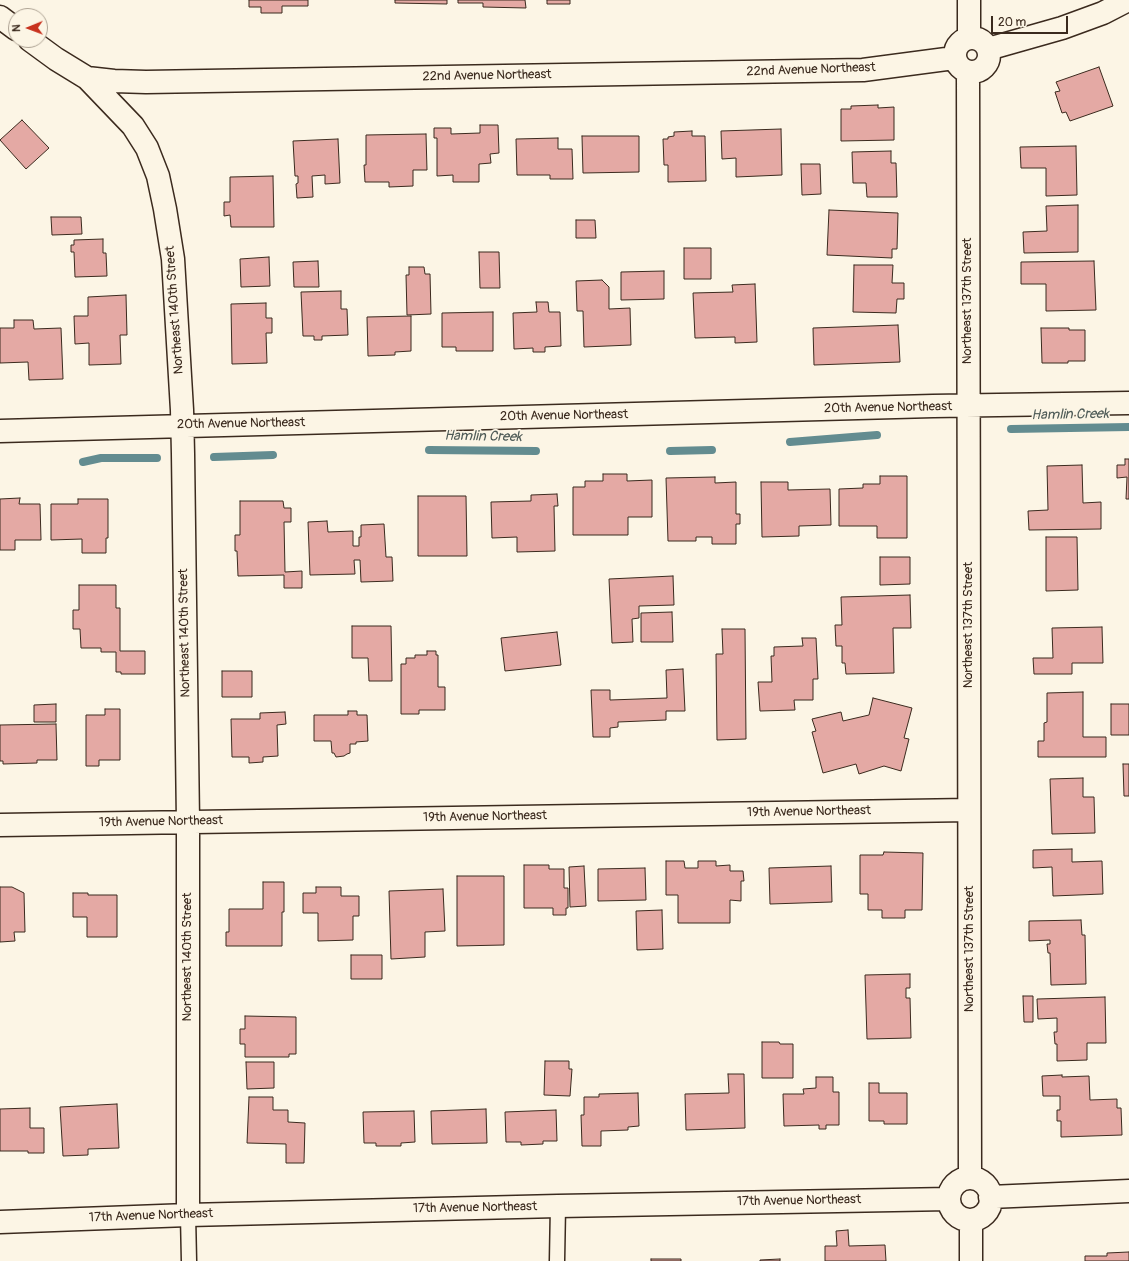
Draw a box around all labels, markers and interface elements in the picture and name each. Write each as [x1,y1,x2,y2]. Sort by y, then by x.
north arrow [8,8,48,48]
scale bar [993,8,1070,34]
text: 20 m [998,15,1026,30]
text: N [10,24,23,32]
street label: 22nd Avenue Northeast [746,60,876,80]
street label: 22nd Avenue Northeast [422,67,552,85]
street label: Northeast 137th Street [960,238,976,364]
street label: Northeast 140th Street [163,245,187,375]
street label: 20th Avenue Northeast [824,399,952,417]
water label: Hamlin Creek [1031,406,1109,424]
street label: 20th Avenue Northeast [500,407,628,425]
street label: 20th Avenue Northeast [177,415,305,433]
water label: Hamlin Creek [444,428,522,446]
street label: Northeast 137th Street [961,562,977,688]
street label: Northeast 140th Street [176,568,194,698]
street label: 19th Avenue Northeast [747,803,871,821]
street label: 19th Avenue Northeast [423,808,547,826]
street label: 19th Avenue Northeast [99,813,223,831]
street label: Northeast 137th Street [962,886,978,1012]
street label: Northeast 140th Street [180,893,196,1021]
street label: 17th Avenue Northeast [737,1192,861,1210]
street label: 17th Avenue Northeast [413,1199,537,1217]
street label: 17th Avenue Northeast [89,1206,213,1226]

